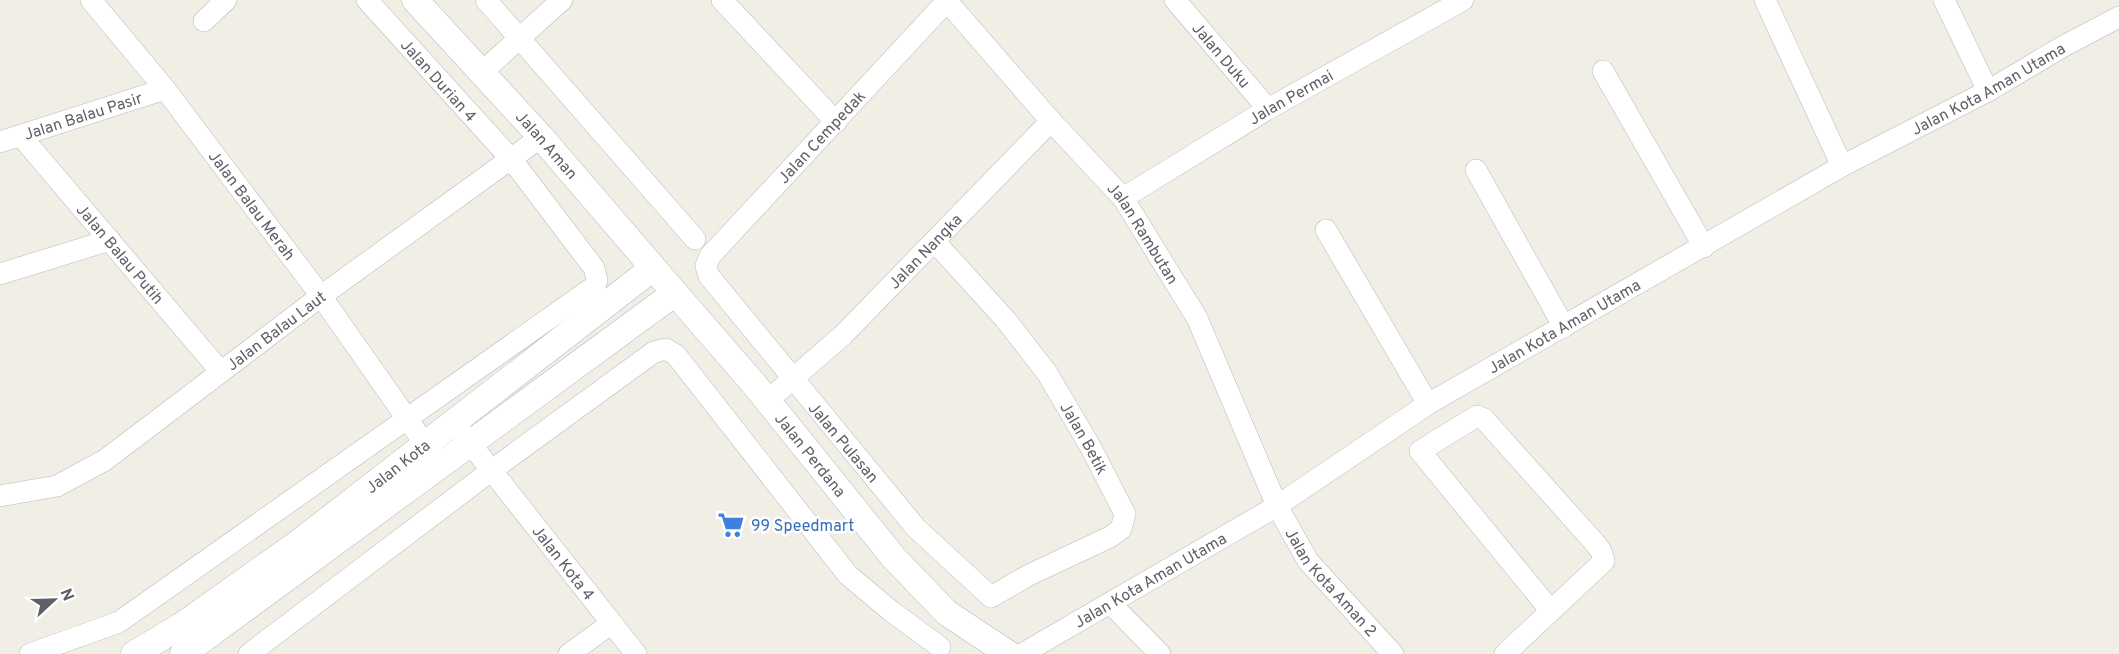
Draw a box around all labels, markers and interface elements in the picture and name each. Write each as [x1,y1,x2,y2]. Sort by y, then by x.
street label: Jalan Duku [1187,19,1254,93]
street label: Jalan Durian 4 [395,36,480,127]
street label: Jalan Kota Aman Utama [1909,39,2069,141]
street label: Jalan Permai [1246,66,1337,130]
street label: Jalan Cempedak [774,87,871,189]
street label: Jalan Balau Pasir [22,89,145,146]
street label: Jalan Aman [510,108,581,184]
street label: Jalan Balau Merah [203,147,299,265]
street label: Jalan Rambutan [1102,179,1182,288]
street label: Jalan Balau Putih [71,201,167,309]
street label: Jalan Nangka [885,210,967,294]
street label: Jalan Kota Aman Utama [1485,276,1645,379]
street label: Jalan Balau Laut [223,288,331,376]
street label: Jalan Pulasan [803,399,882,488]
street label: Jalan Betik [1054,399,1111,479]
street label: Jalan Perdana [769,410,849,502]
street label: Jalan Kota [363,436,435,499]
supermarket icon: 99 Speedmart [716,510,746,540]
place label: 99 Speedmart [751,517,854,537]
street label: Jalan Kota 4 [527,522,598,605]
street label: Jalan Kota Aman 2 [1280,525,1380,642]
street label: Jalan Kota Aman Utama [1071,529,1231,633]
north arrow [24,570,84,630]
text: N [55,586,77,604]

